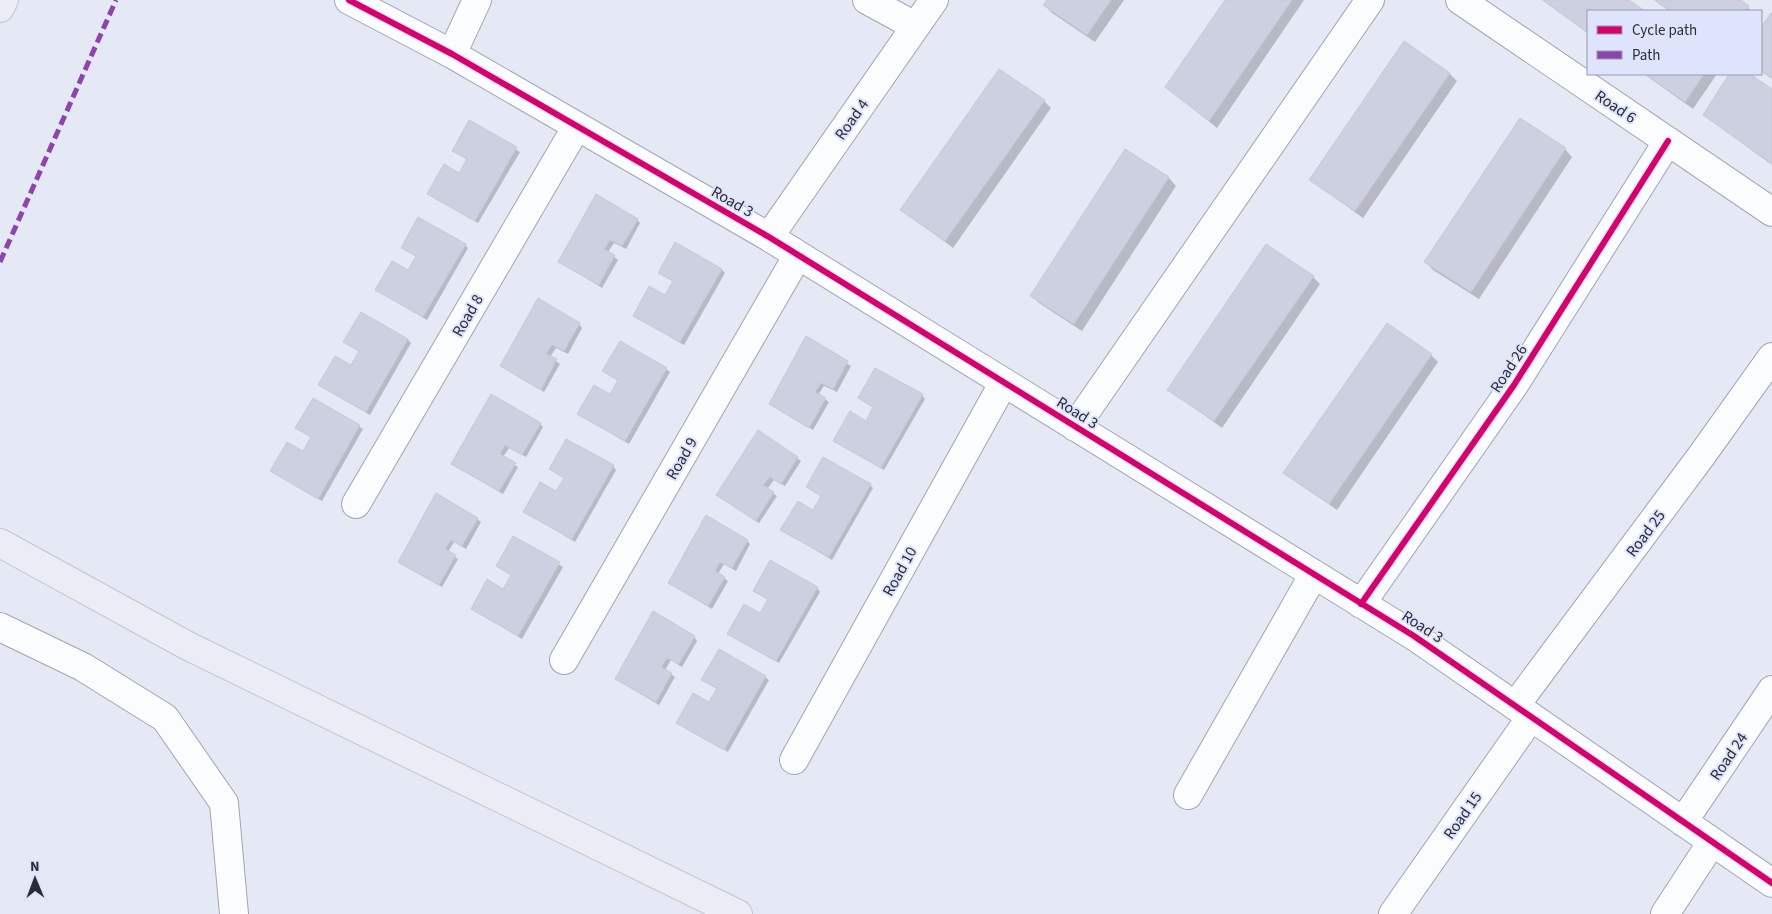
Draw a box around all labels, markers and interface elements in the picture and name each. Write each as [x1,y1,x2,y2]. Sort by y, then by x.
legend [1587,10,1762,75]
text: Cycle path [1632,20,1697,41]
text: Path [1632,45,1660,66]
street label: Road 6 [1590,85,1640,129]
street label: Road 4 [830,95,874,145]
street label: Road 3 [707,181,758,223]
street label: Road 8 [447,290,489,341]
street label: Road 26 [1485,340,1533,397]
street label: Road 3 [1052,391,1103,434]
street label: Road 9 [661,433,703,484]
street label: Road 25 [1621,506,1671,562]
street label: Road 10 [877,543,922,600]
street label: Road 3 [1397,605,1448,648]
street label: Road 24 [1705,728,1753,785]
street label: Road 15 [1438,787,1487,844]
north arrow [10,854,60,904]
text: N [30,857,40,877]

